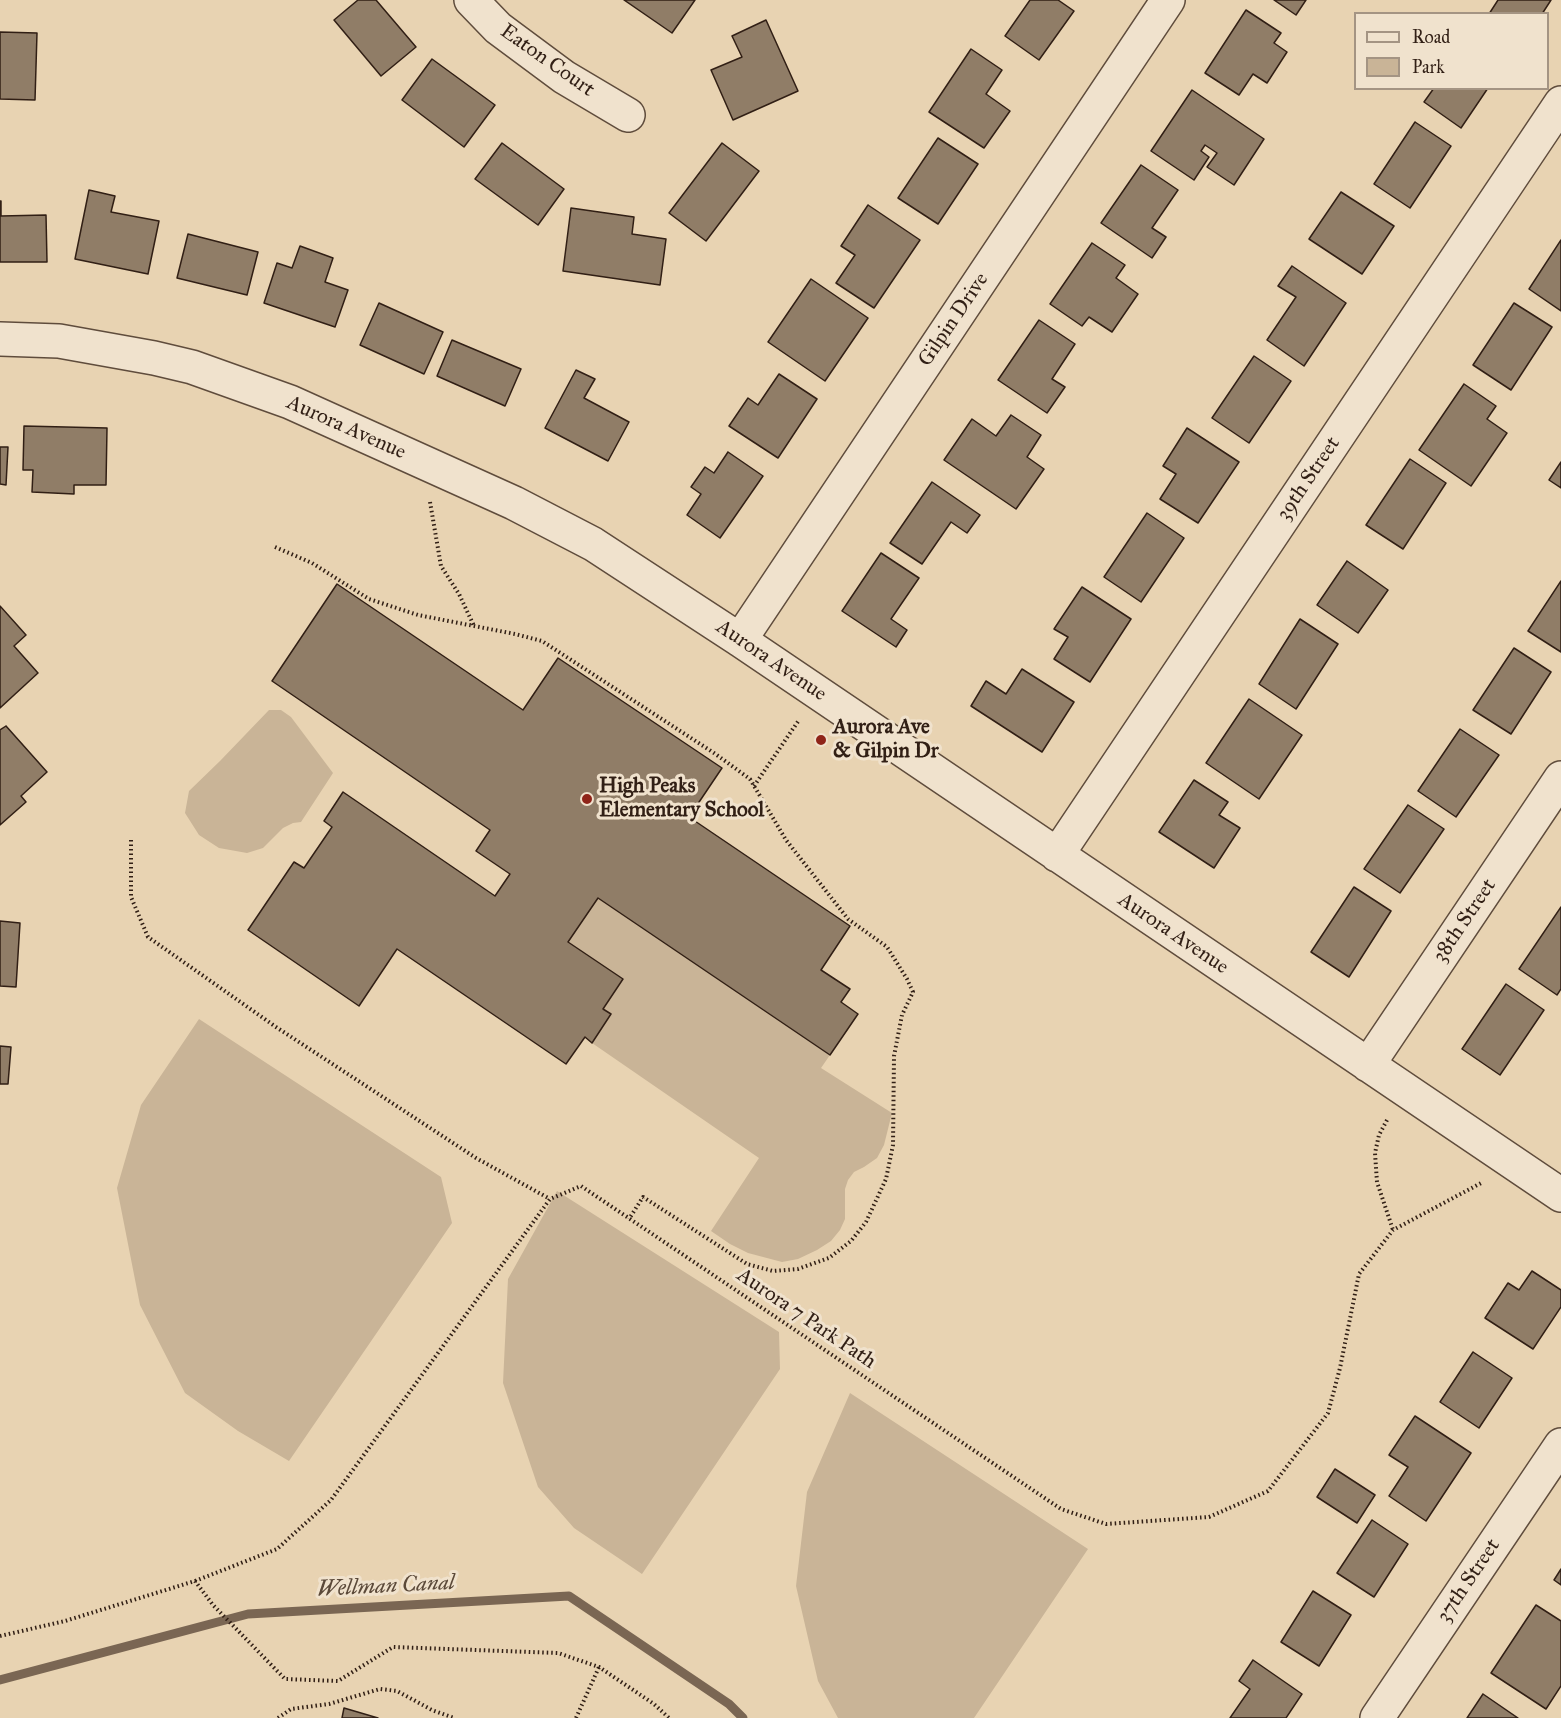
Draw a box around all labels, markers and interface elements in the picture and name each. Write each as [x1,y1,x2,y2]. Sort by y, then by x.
legend [1354,12,1549,90]
street label: Eaton Court [495,19,599,103]
text: Road [1412,26,1450,48]
text: Park [1412,56,1445,78]
street label: Gilpin Drive [913,268,995,372]
street label: Aurora Avenue [282,390,410,466]
street label: 39th Street [1272,432,1346,526]
street label: Aurora Avenue [711,615,831,707]
place label: Aurora Ave & Gilpin Dr [833,715,939,765]
marker: Aurora Ave & Gilpin Dr [814,733,828,747]
place label: High Peaks Elementary School [599,774,764,824]
marker: High Peaks Elementary School [580,792,594,806]
street label: 38th Street [1428,874,1502,968]
street label: Aurora Avenue [1113,888,1233,980]
street label: Aurora 7 Park Path [732,1263,880,1375]
street label: 37th Street [1432,1534,1506,1628]
water label: Wellman Canal [317,1570,455,1604]

